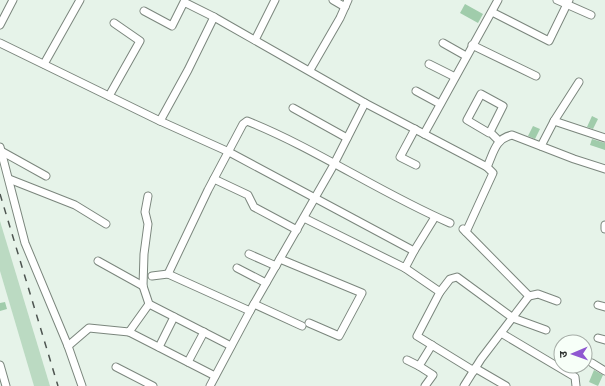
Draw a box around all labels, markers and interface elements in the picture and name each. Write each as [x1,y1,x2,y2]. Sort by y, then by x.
north arrow [553,334,593,374]
text: उ [557,350,569,358]

